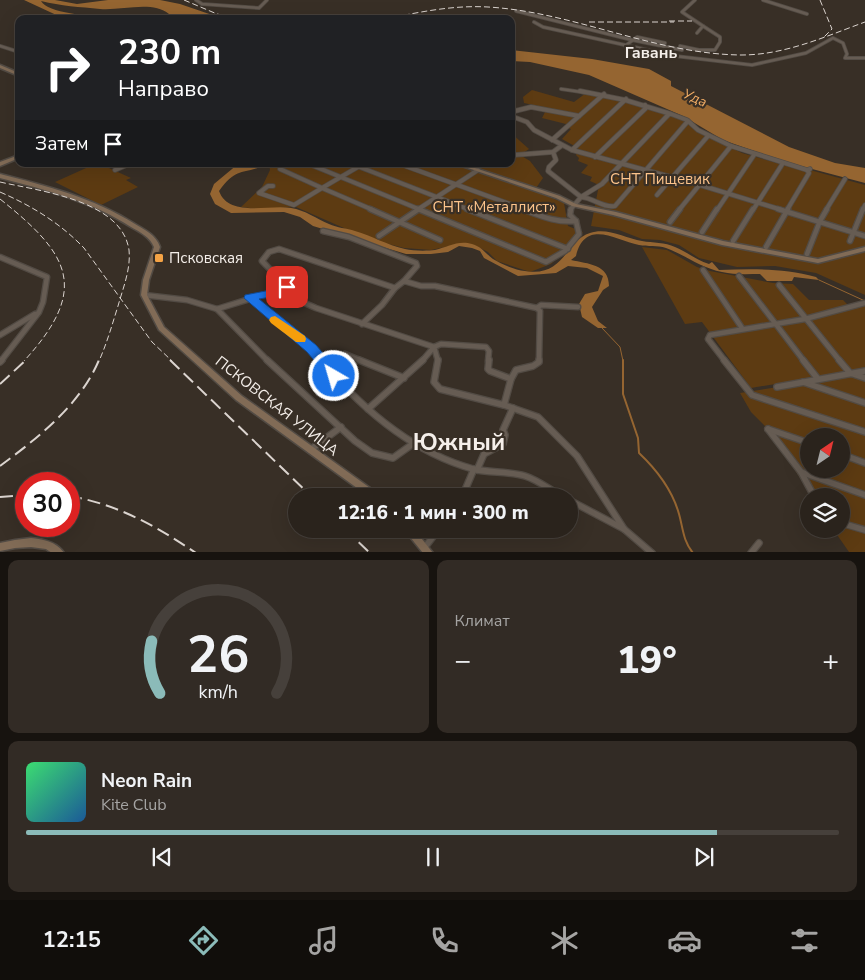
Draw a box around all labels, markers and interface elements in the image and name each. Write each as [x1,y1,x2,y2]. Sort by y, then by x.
text: 230 m [118,29,221,76]
icon: right [35,35,100,100]
district label: Гавань [625,42,677,64]
text: Направо [118,74,209,104]
water label: Уда [680,84,710,112]
icon: arrive [99,130,127,158]
text: Затем [35,131,89,157]
park label: СНТ Пищевик [610,169,710,189]
park label: СНТ «Металлист» [432,197,556,217]
place label: Псковская [169,248,243,268]
marker: Псковская [153,252,165,264]
pin [266,266,308,308]
icon: arrive [273,273,301,301]
position arrow [307,349,359,401]
street label: ПСКОВСКАЯ УЛИЦА [211,351,343,461]
district label: Южный [413,426,505,458]
north arrow [800,428,850,478]
map controls [800,428,850,538]
speed limit sign: 30 [15,472,80,537]
button: layers [800,488,850,538]
text: 12:16 · 1 мин · 300 m [337,500,529,526]
text: Климат [455,610,510,632]
text: 26 [187,619,249,690]
text: 19° [617,635,677,686]
text: − [455,642,471,680]
text: + [822,642,839,680]
text: km/h [199,680,238,704]
text: Neon Rain [101,768,192,794]
text: Kite Club [101,794,167,816]
icon: previous [148,843,176,871]
icon: pause [419,843,447,871]
icon: next [690,843,718,871]
icon: directions [186,923,221,958]
icon: music [306,923,341,958]
icon: phone [427,923,462,958]
icon: climate [547,923,582,958]
icon: car [667,923,702,958]
icon: filters [787,923,822,958]
text: 12:15 [43,925,101,955]

